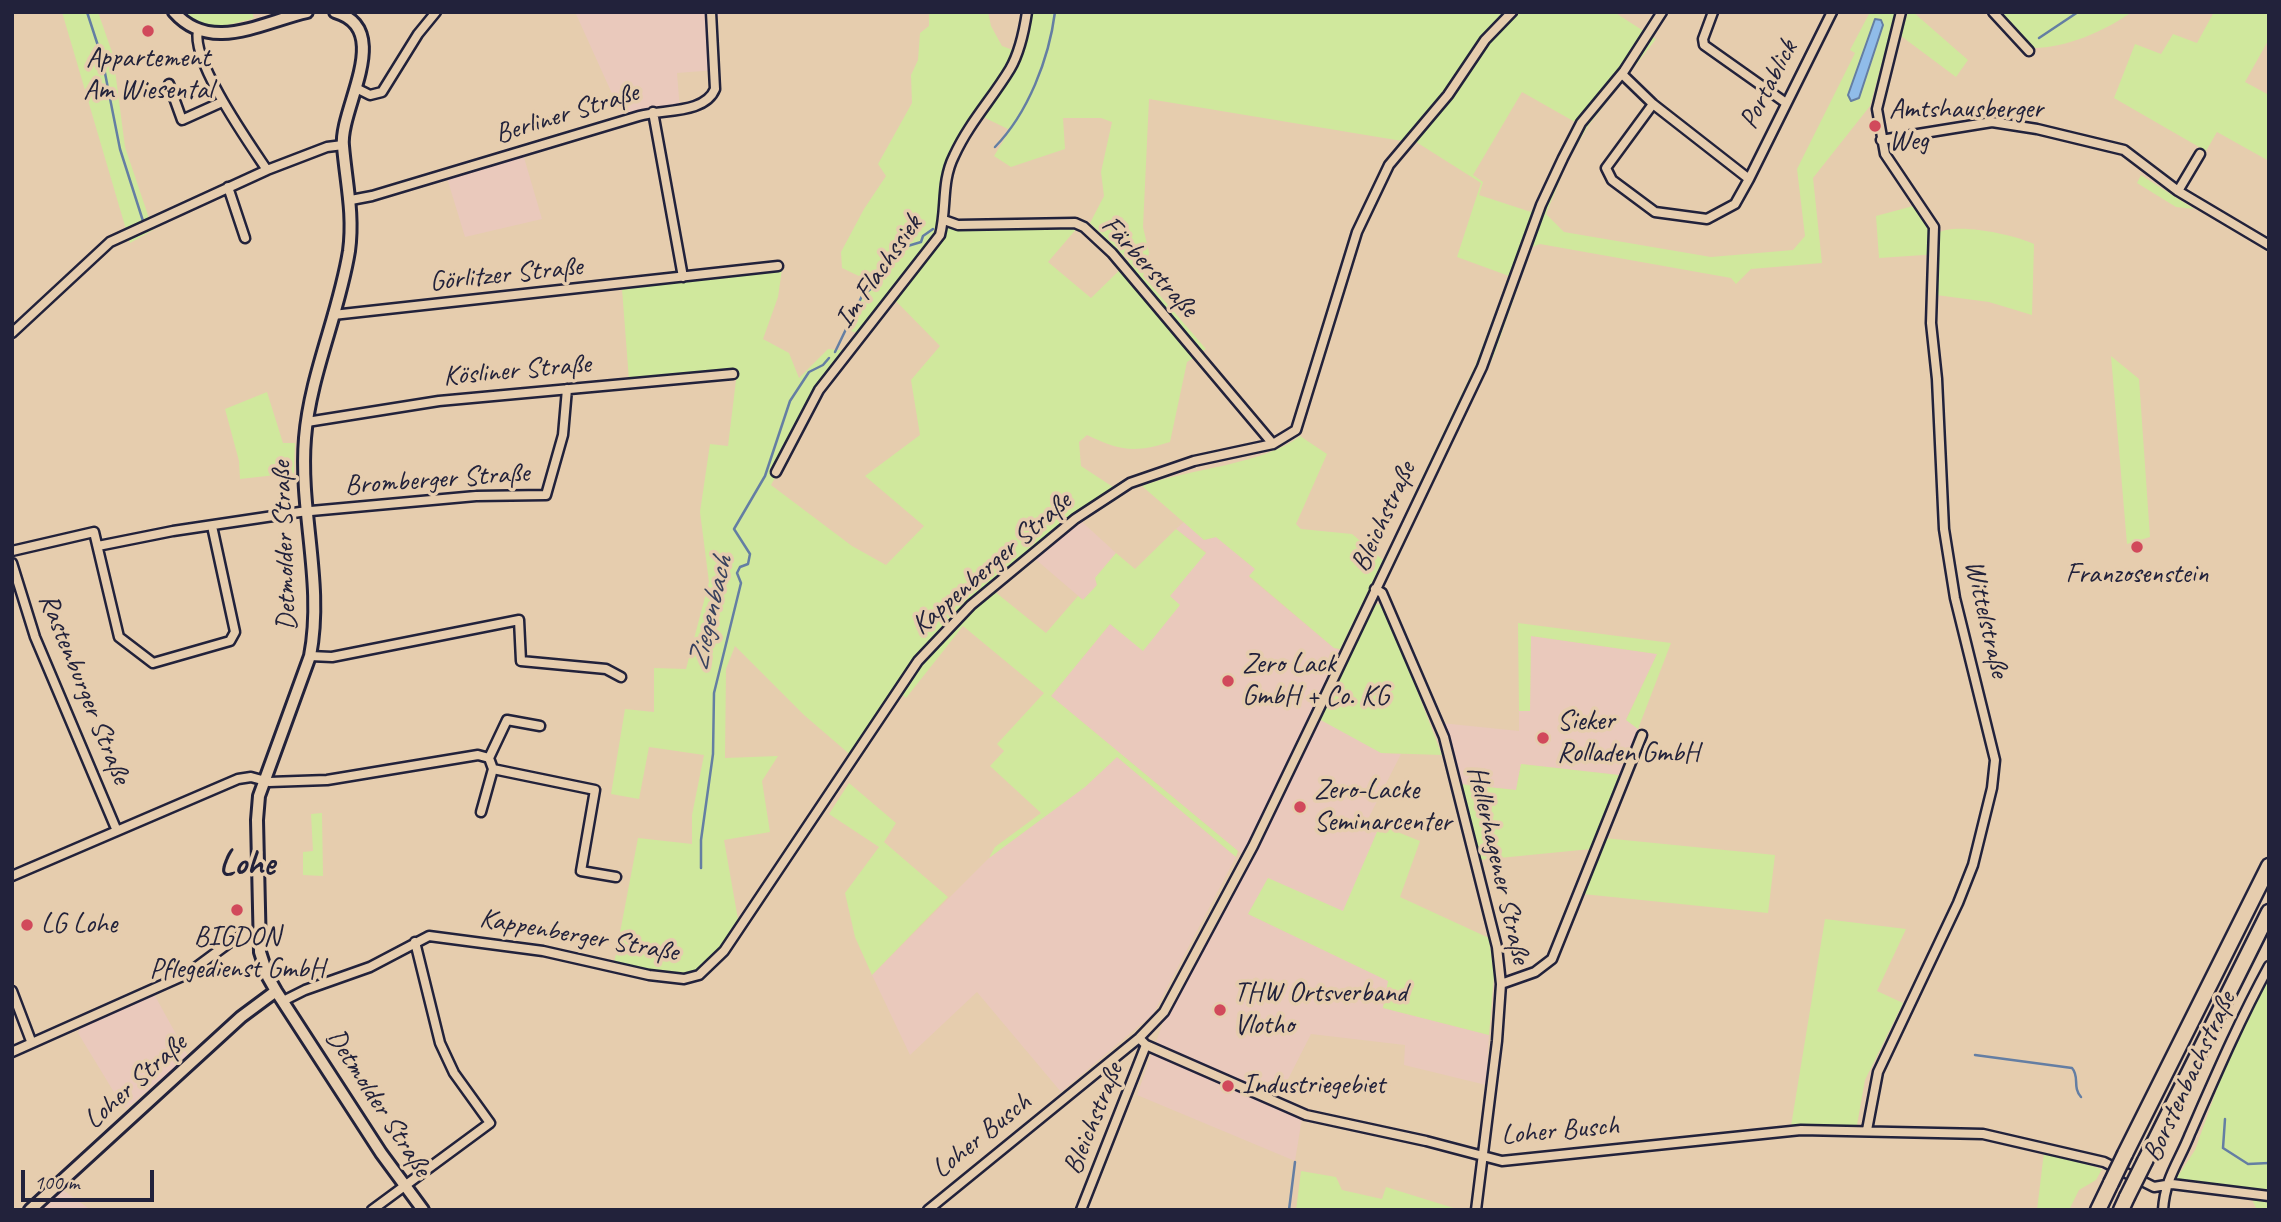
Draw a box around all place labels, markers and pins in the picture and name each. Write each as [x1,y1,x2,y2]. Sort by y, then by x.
marker: Appartement Am Wiesental [140,23,156,39]
place label: Appartement Am Wiesental [83,42,213,108]
place label: Amtshausberger Weg [1889,93,2043,159]
marker: Amtshausberger Weg [1867,118,1883,134]
marker: Franzosenstein [2129,539,2145,555]
place label: Franzosenstein [2066,558,2208,592]
place label: Zero Lack GmbH + Co. KG [1242,648,1389,714]
marker: Zero Lack GmbH + Co. KG [1220,673,1236,689]
place label: Sieker Rolladen GmbH [1557,705,1699,771]
marker: Sieker Rolladen GmbH [1535,730,1551,746]
place label: Zero-Lacke Seminarcenter [1314,774,1451,840]
marker: Zero-Lacke Seminarcenter [1292,799,1308,815]
marker: BIGDON Pflegedienst GmbH [229,902,245,918]
place label: LG Lohe [41,908,117,942]
marker: LG Lohe [19,917,35,933]
place label: BIGDON Pflegedienst GmbH [149,921,325,987]
place label: THW Ortsverband Vlotho [1234,977,1407,1043]
marker: THW Ortsverband Vlotho [1212,1002,1228,1018]
place label: Industriegebiet [1242,1069,1385,1103]
marker: Industriegebiet [1220,1078,1236,1094]

